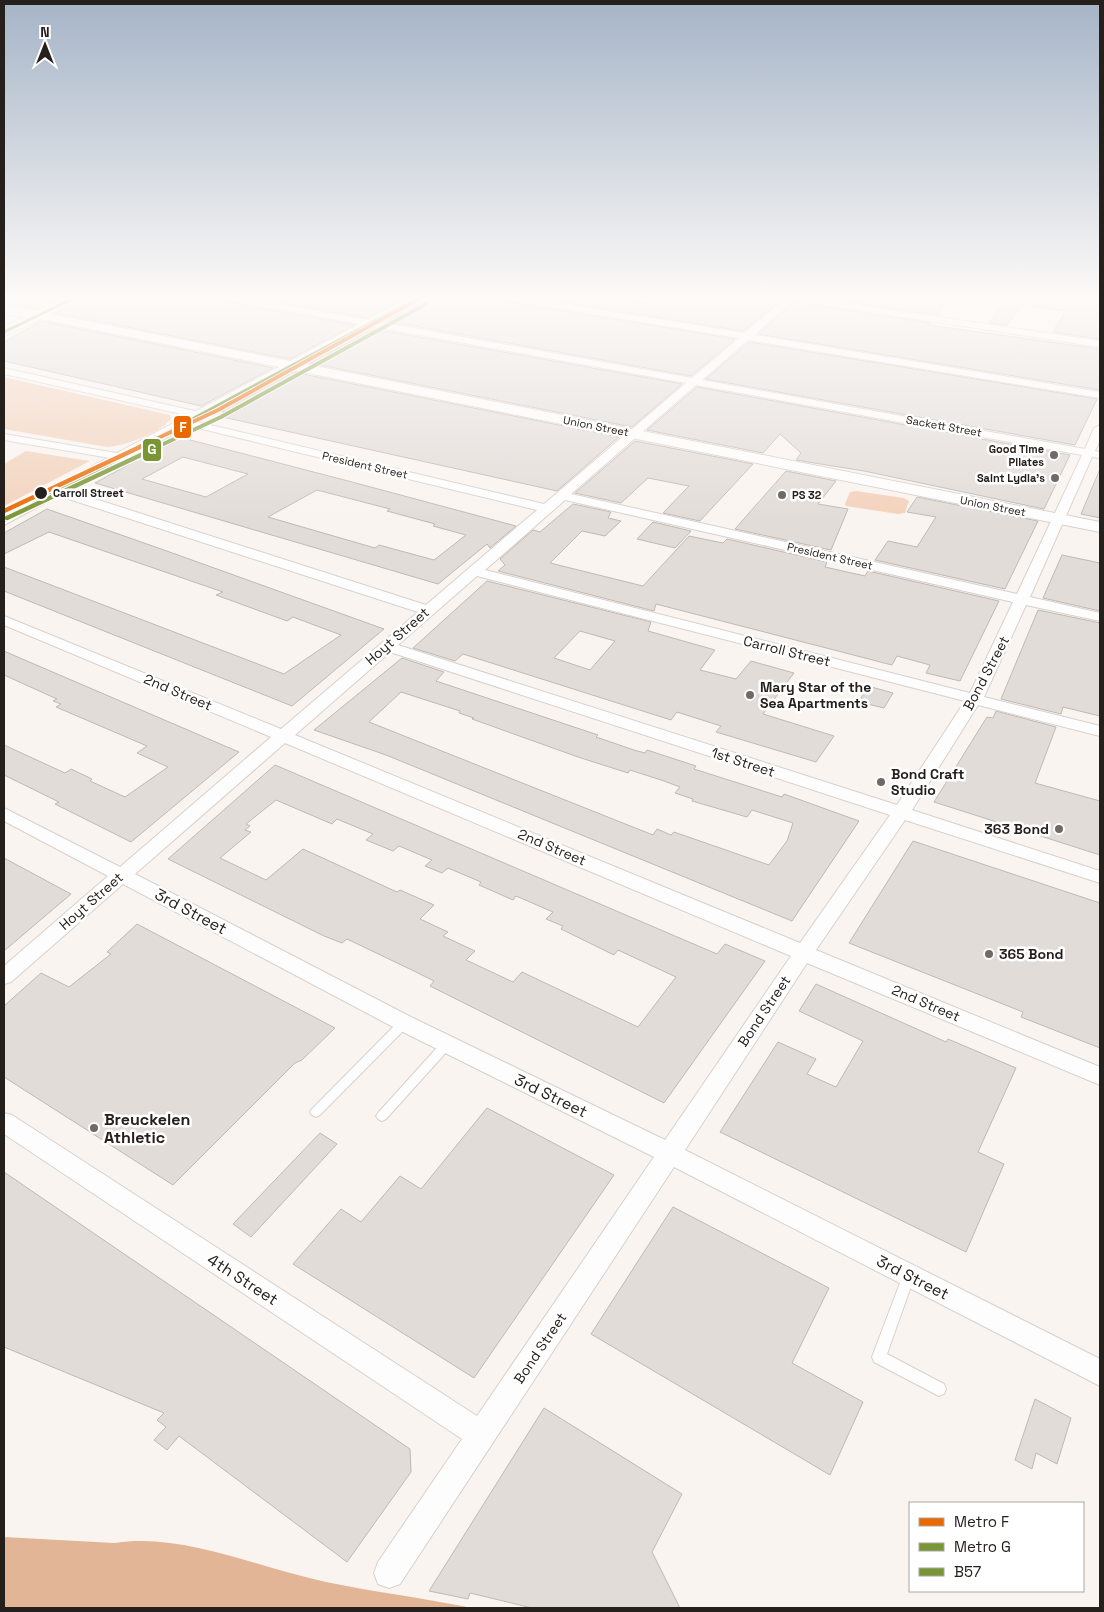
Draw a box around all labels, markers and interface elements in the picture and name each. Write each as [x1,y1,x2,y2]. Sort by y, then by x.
north arrow [20,20,70,70]
text: N [40,23,50,41]
street label: Sackett Street [905,412,983,440]
street label: Union Street [562,413,630,439]
line badge: F [173,415,192,439]
text: F [179,418,187,436]
line badge: G [142,438,162,462]
text: G [147,440,157,458]
place label: Good Time Pilates [989,442,1044,469]
street label: President Street [321,448,409,482]
marker: Good Time Pilates [1048,449,1060,461]
place label: Saint Lydia's [977,471,1045,485]
marker: Saint Lydia's [1049,472,1061,484]
marker: Carroll Street [33,485,49,501]
place label: Carroll Street [53,486,124,500]
place label: PS 32 [792,488,822,502]
marker: PS 32 [776,489,788,501]
street label: Union Street [959,493,1027,519]
street label: President Street [786,539,874,573]
street label: Hoyt Street [361,603,433,669]
street label: Carroll Street [742,631,832,671]
street label: Bond Street [959,633,1013,713]
street label: 2nd Street [141,670,215,714]
place label: Mary Star of the Sea Apartments [760,678,871,712]
marker: Mary Star of the Sea Apartments [744,689,756,701]
street label: 1st Street [709,743,777,781]
place label: Bond Craft Studio [891,765,964,799]
marker: Bond Craft Studio [875,776,887,788]
place label: 363 Bond [984,820,1049,838]
marker: 363 Bond [1053,823,1065,835]
street label: 2nd Street [515,825,589,869]
street label: Hoyt Street [55,868,127,934]
street label: 3rd Street [151,884,230,939]
place label: 365 Bond [999,945,1064,963]
marker: 365 Bond [983,948,995,960]
street label: Bond Street [734,972,794,1050]
street label: 2nd Street [889,981,963,1025]
street label: 3rd Street [511,1069,591,1122]
place label: Breuckelen Athletic [104,1109,190,1148]
marker: Breuckelen Athletic [88,1122,100,1134]
street label: 4th Street [203,1249,282,1310]
street label: 3rd Street [873,1250,953,1305]
street label: Bond Street [510,1309,570,1387]
legend [909,1502,1084,1592]
text: Metro F [954,1512,1009,1531]
text: Metro G [954,1537,1011,1556]
text: B57 [954,1562,981,1581]

